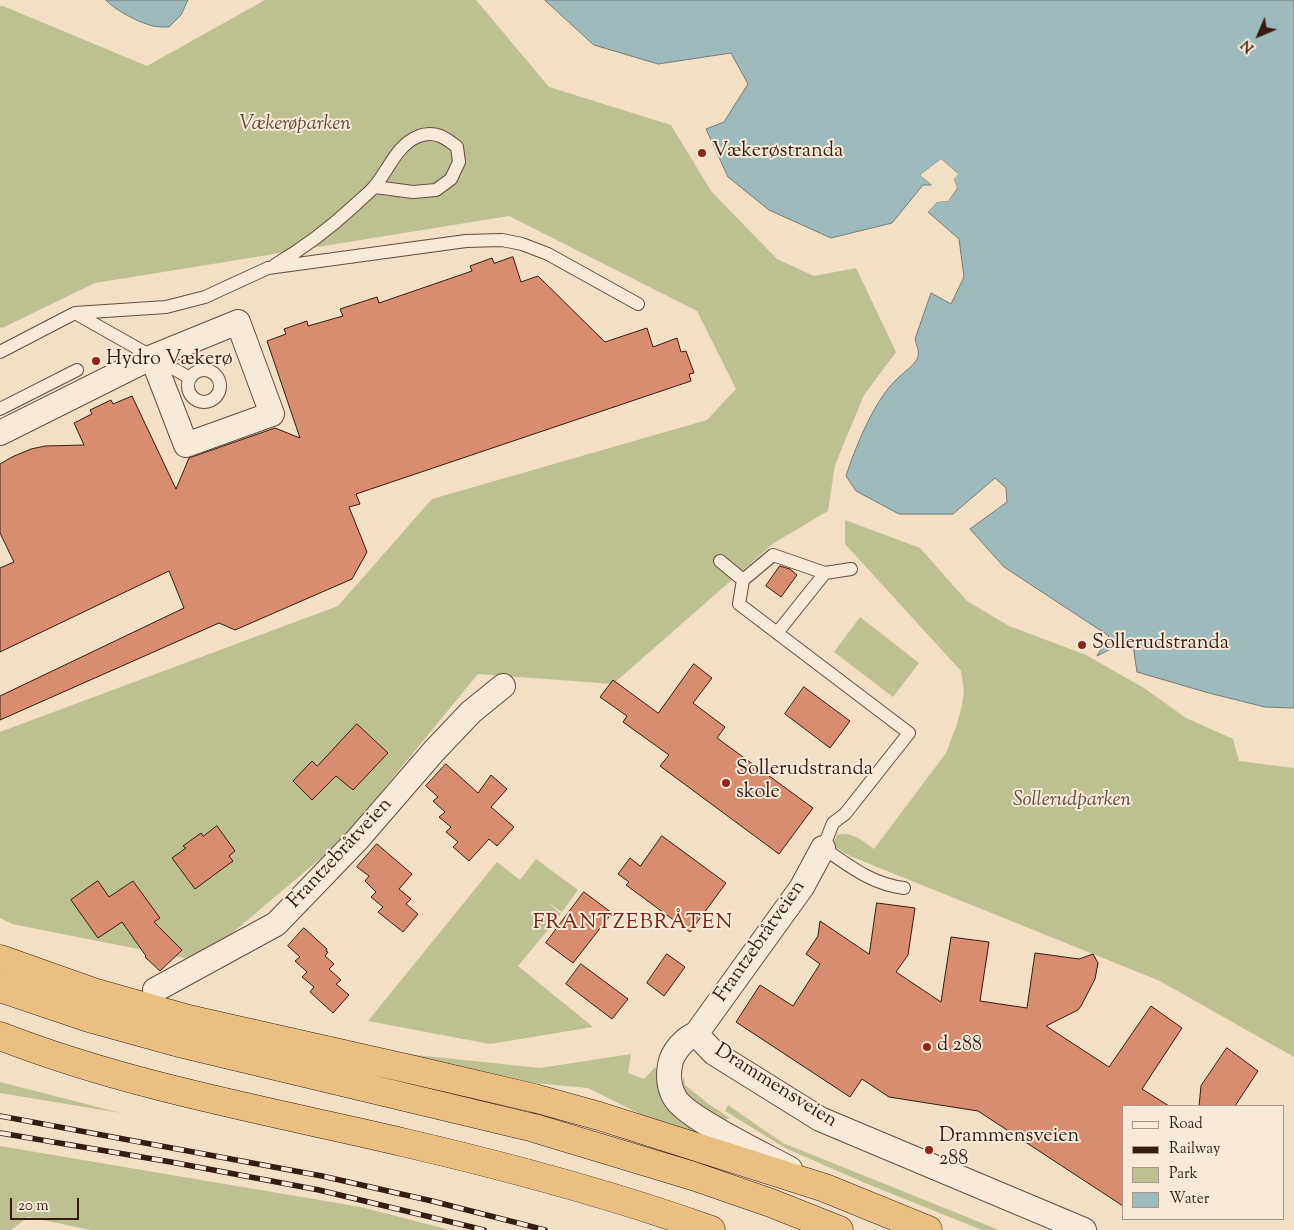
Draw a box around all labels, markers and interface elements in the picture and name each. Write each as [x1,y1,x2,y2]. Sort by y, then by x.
north arrow [1234,10,1284,60]
text: N [1237,35,1259,57]
park label: Vækerøparken [239,114,351,138]
place label: Vækerøstranda [712,141,843,165]
marker: Vækerøstranda [696,147,708,159]
place label: Hydro Vækerø [106,349,233,373]
marker: Hydro Vækerø [90,355,102,367]
place label: Sollerudstranda [1092,633,1229,657]
marker: Sollerudstranda [1076,639,1088,651]
place label: Sollerudstranda skole [736,759,873,806]
marker: Sollerudstranda skole [720,777,732,789]
park label: Sollerudparken [1013,790,1131,814]
street label: Frantzebråtveien [284,794,398,914]
street label: Frantzebråtveien [710,877,812,1007]
district label: FRANTZEBRÅTEN [531,911,735,937]
place label: d 288 [937,1035,982,1059]
street label: Drammensveien [709,1040,841,1134]
marker: d 288 [921,1041,933,1053]
legend [1122,1105,1284,1220]
text: Road [1169,1114,1203,1135]
place label: Drammensveien 288 [939,1126,1079,1173]
text: Railway [1169,1139,1220,1160]
marker: Drammensveien 288 [923,1144,935,1156]
text: Park [1169,1164,1198,1185]
scale bar [12,1188,81,1220]
text: Water [1169,1189,1209,1210]
text: 20 m [18,1196,49,1217]

